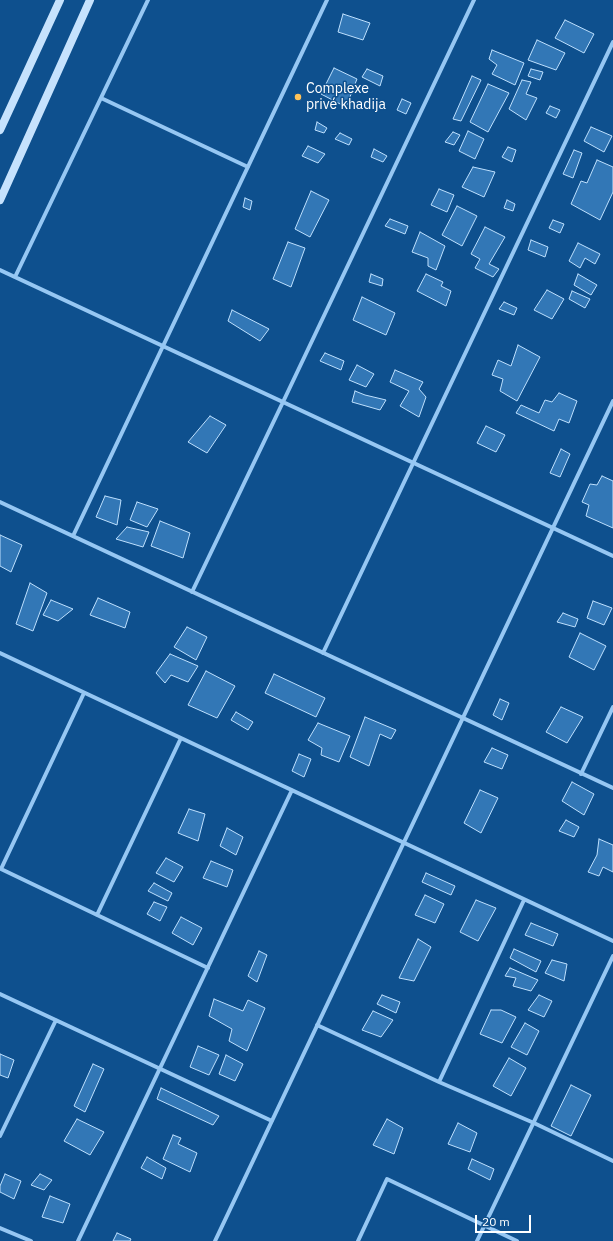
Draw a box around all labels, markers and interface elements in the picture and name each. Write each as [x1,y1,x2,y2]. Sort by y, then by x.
place label: Complexe privé khadija [306,81,386,114]
marker: Complexe privé khadija [293,92,303,102]
scale bar [477,1207,533,1233]
text: 20 m [482,1214,510,1229]

